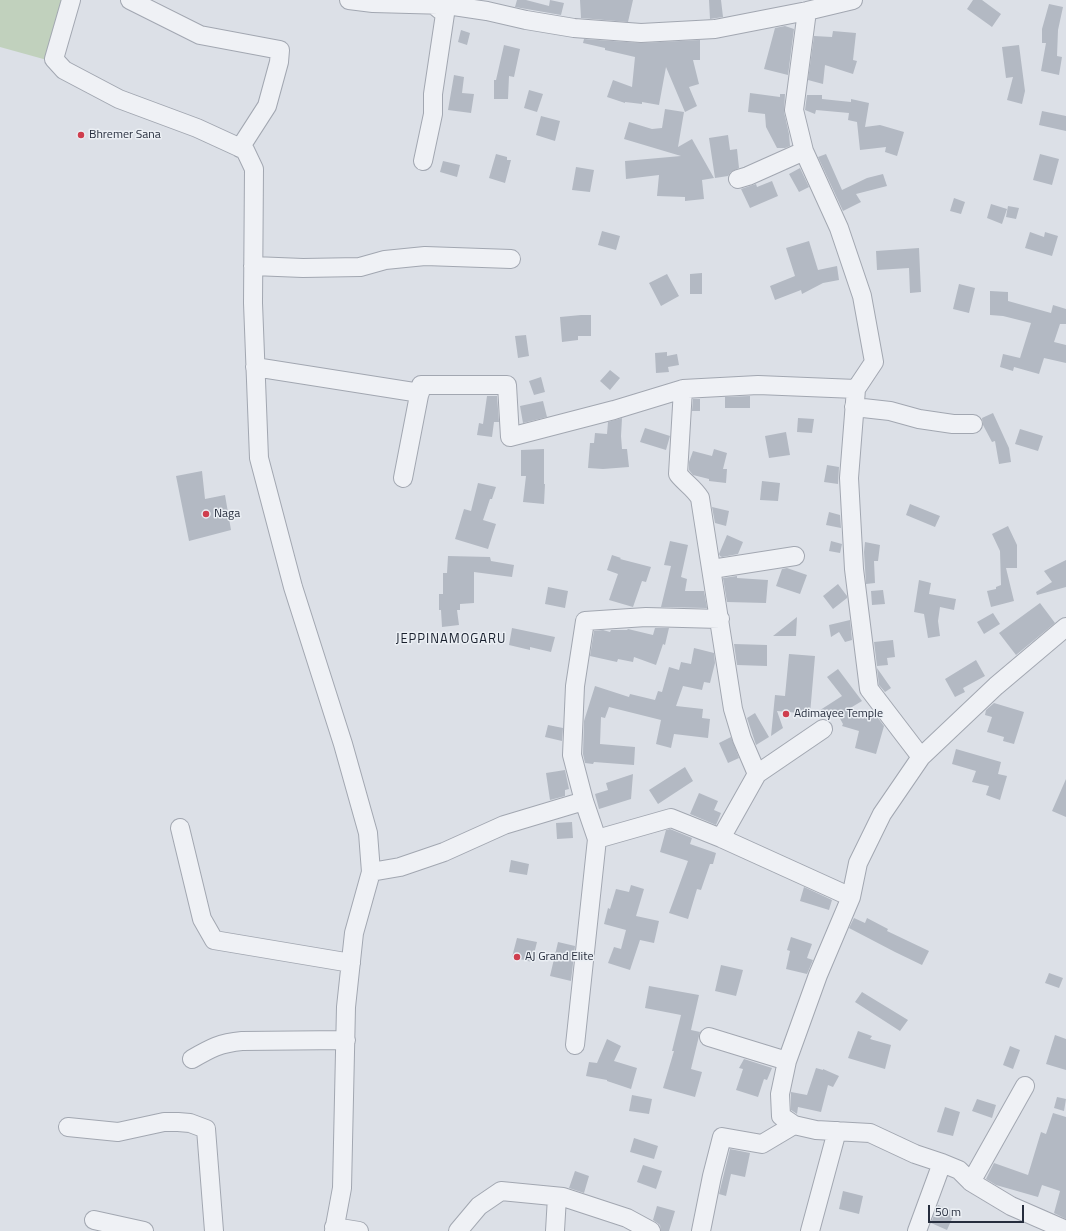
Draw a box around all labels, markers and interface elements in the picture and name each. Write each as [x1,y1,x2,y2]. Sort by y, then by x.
place label: Bhremer Sana [89,128,161,142]
marker: Bhremer Sana [76,130,86,140]
place label: Naga [214,507,240,521]
marker: Naga [201,509,211,519]
district label: JEPPINAMOGARU [396,632,506,648]
place label: Adimayee Temple [794,707,883,721]
marker: Adimayee Temple [781,709,791,719]
place label: AJ Grand Elite [525,950,594,964]
marker: AJ Grand Elite [512,952,522,962]
scale bar [930,1197,1026,1223]
text: 50 m [935,1202,961,1221]

